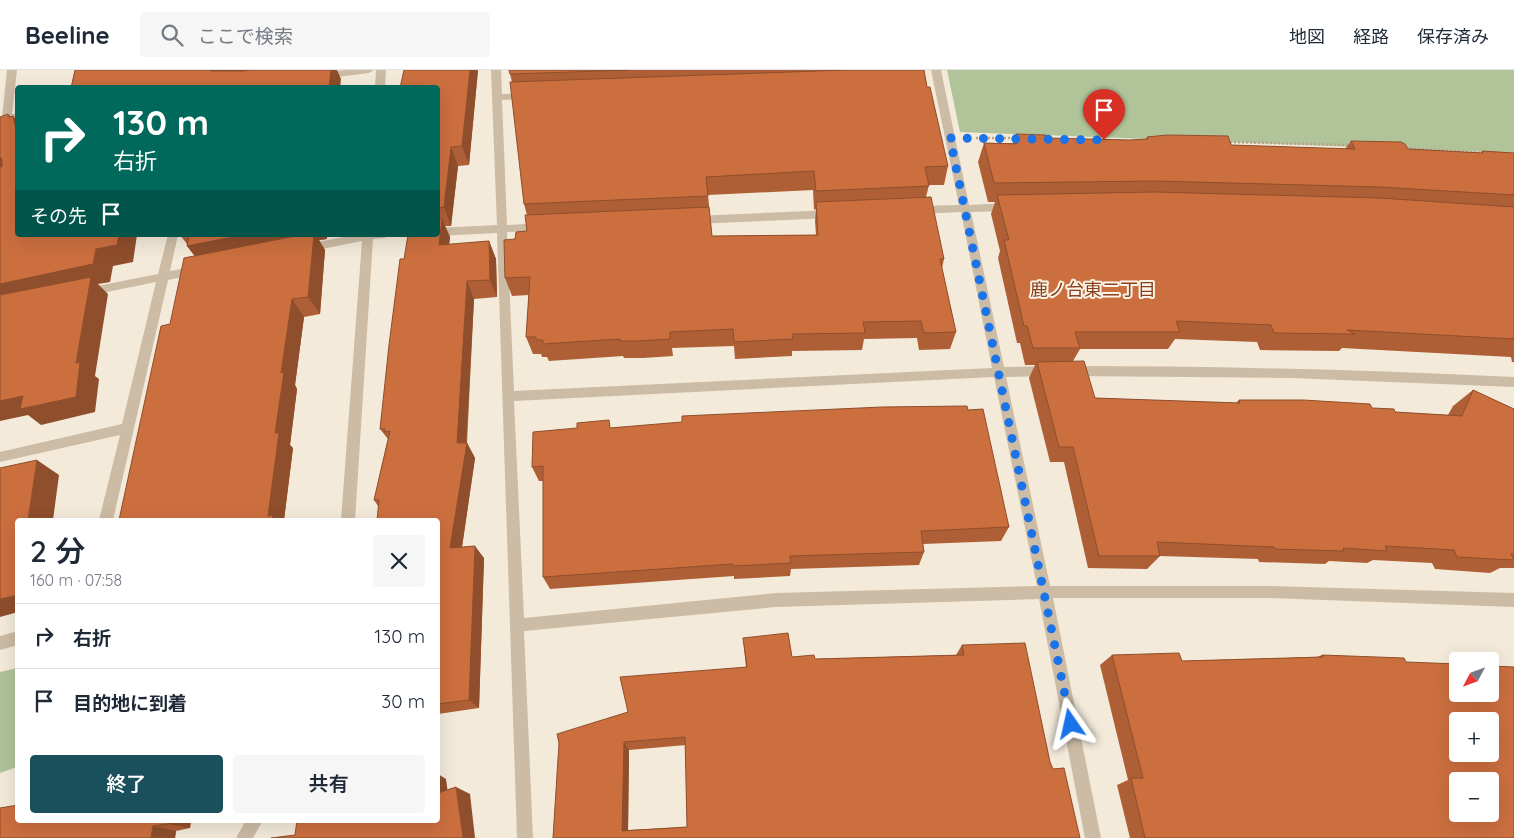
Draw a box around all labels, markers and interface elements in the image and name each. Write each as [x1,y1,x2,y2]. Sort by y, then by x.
search box [140,12,490,57]
text: Beeline [25,20,110,50]
icon: search [158,21,186,49]
text: ここで検索 [198,24,293,48]
text: 地図 [1289,25,1325,48]
text: 経路 [1353,25,1389,48]
text: 保存済み [1417,25,1489,48]
pin [1083,89,1125,140]
icon: arrive [1090,96,1118,124]
text: 130 m [113,100,209,144]
icon: right [30,105,95,170]
text: 右折 [113,147,157,175]
icon: arrive [97,200,125,228]
text: その先 [30,204,87,228]
district label: 鹿ノ台東二丁目 [1030,278,1156,301]
text: 2 分 [30,532,85,570]
button: close [373,535,425,587]
text: 160 m · 07:58 [30,570,122,590]
icon: right [30,622,58,650]
text: 130 m [374,624,425,648]
text: 右折 [73,626,111,650]
north arrow [1449,652,1499,702]
map controls [1449,652,1499,822]
icon: arrive [30,687,58,715]
text: 30 m [381,689,425,713]
text: 目的地に到着 [73,691,187,715]
position arrow [1044,697,1096,749]
button: + [1449,712,1499,762]
button: 終了 [30,755,223,813]
button: 共有 [233,755,425,813]
button: − [1449,772,1499,822]

